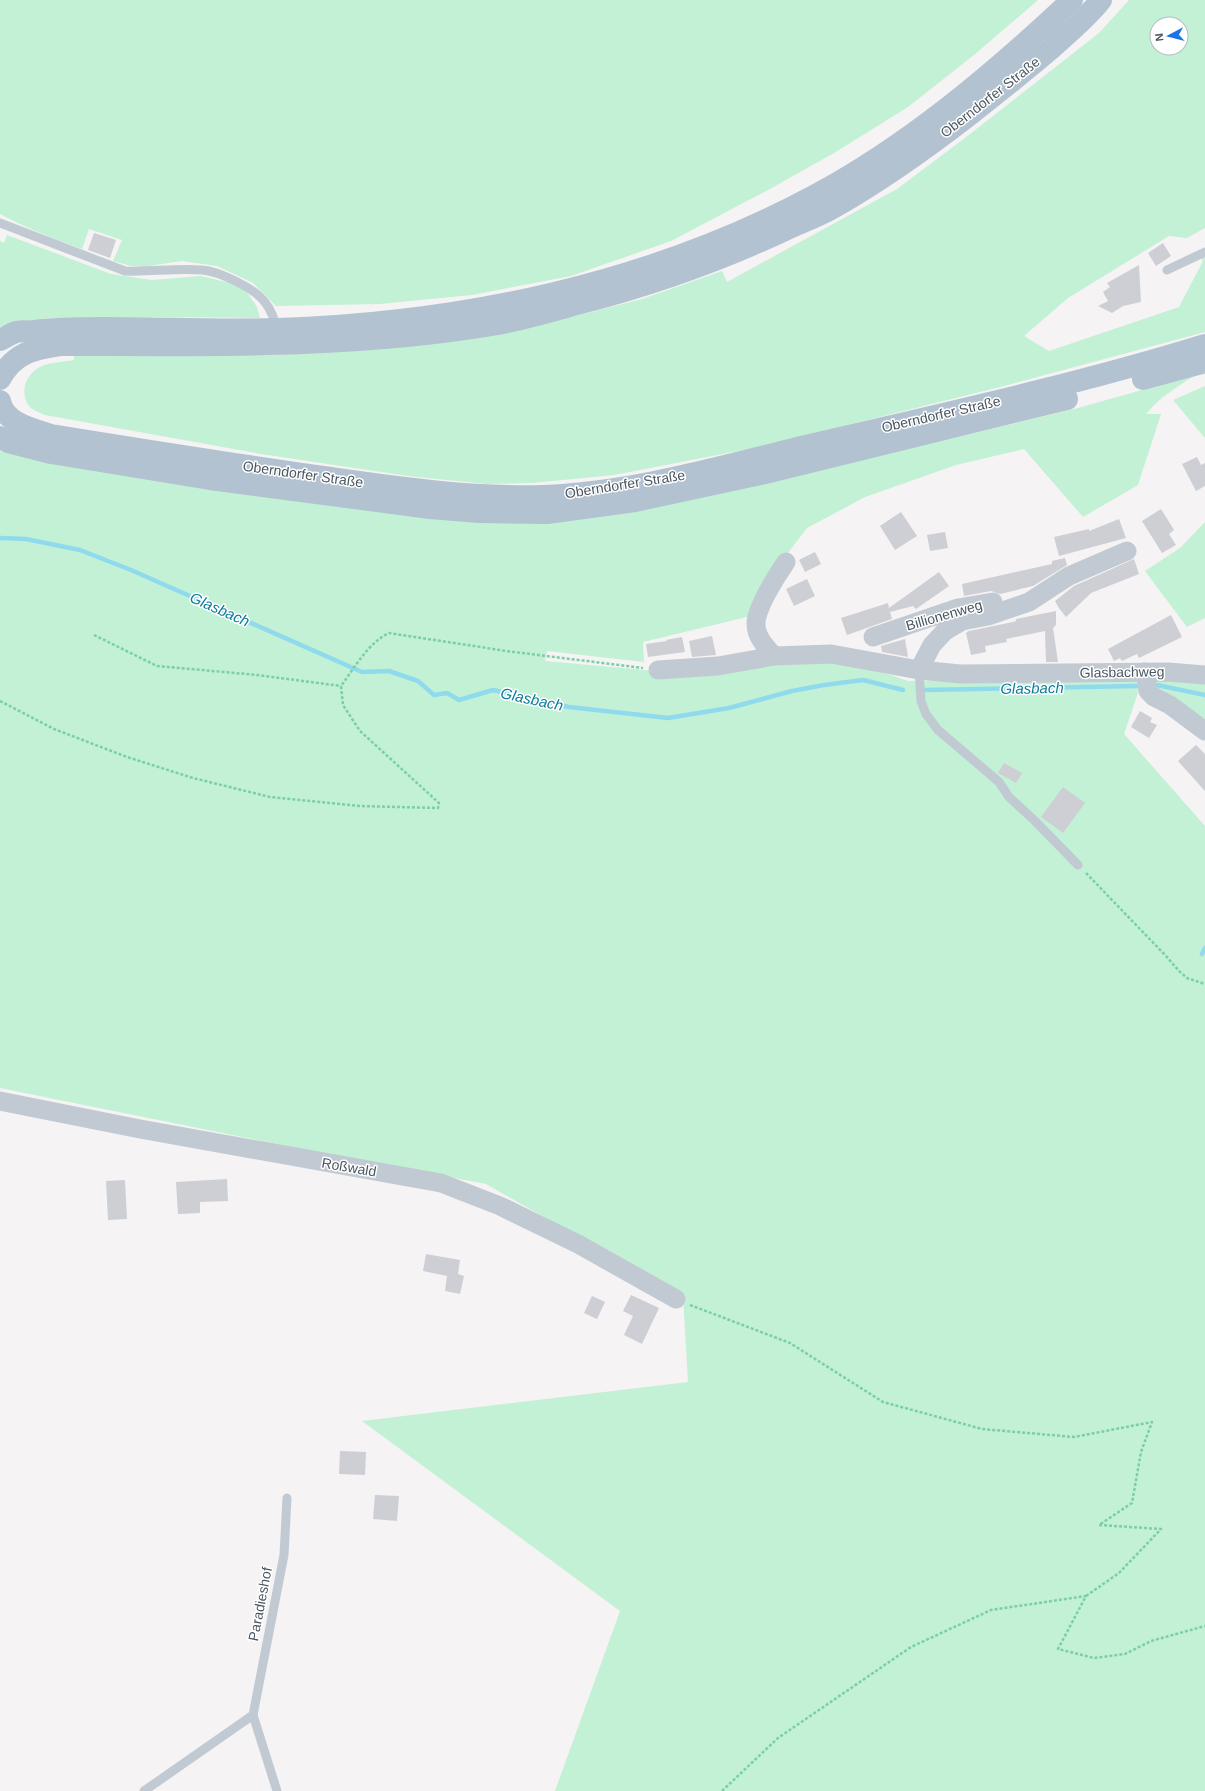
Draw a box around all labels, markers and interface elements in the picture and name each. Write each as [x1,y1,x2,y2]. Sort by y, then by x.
north arrow [1149,16,1189,56]
text: N [1153,32,1166,42]
street label: Oberndorfer Straße [937,53,1043,141]
street label: Oberndorfer Straße [880,393,1002,435]
street label: Oberndorfer Straße [242,458,364,490]
street label: Oberndorfer Straße [564,467,686,501]
water label: Glasbach [188,588,252,630]
street label: Billionenweg [904,596,984,634]
street label: Glasbachweg [1079,663,1165,681]
water label: Glasbach [1000,679,1064,697]
water label: Glasbach [499,684,565,714]
street label: Roßwald [320,1154,378,1180]
street label: Paradieshof [245,1566,275,1642]

